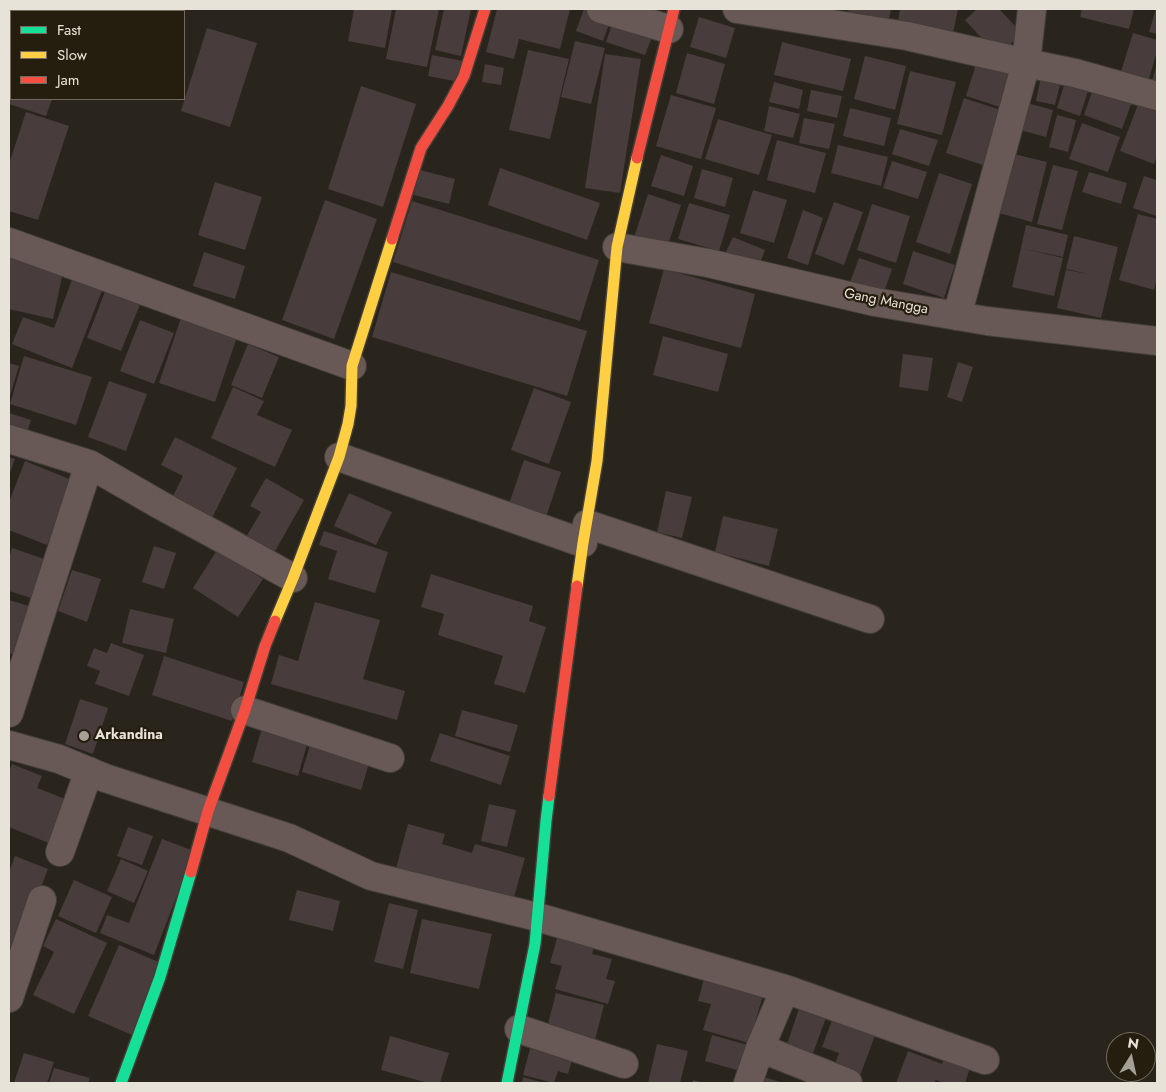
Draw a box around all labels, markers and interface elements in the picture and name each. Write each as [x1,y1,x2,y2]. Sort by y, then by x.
legend [10,10,185,100]
text: Fast [57,19,81,41]
text: Slow [57,44,87,66]
text: Jam [57,69,80,91]
street label: Gang Mangga [843,286,929,318]
place label: Arkandina [95,728,163,744]
marker: Arkandina [77,729,91,743]
north arrow [1106,1032,1156,1082]
text: N [1126,1032,1141,1054]

